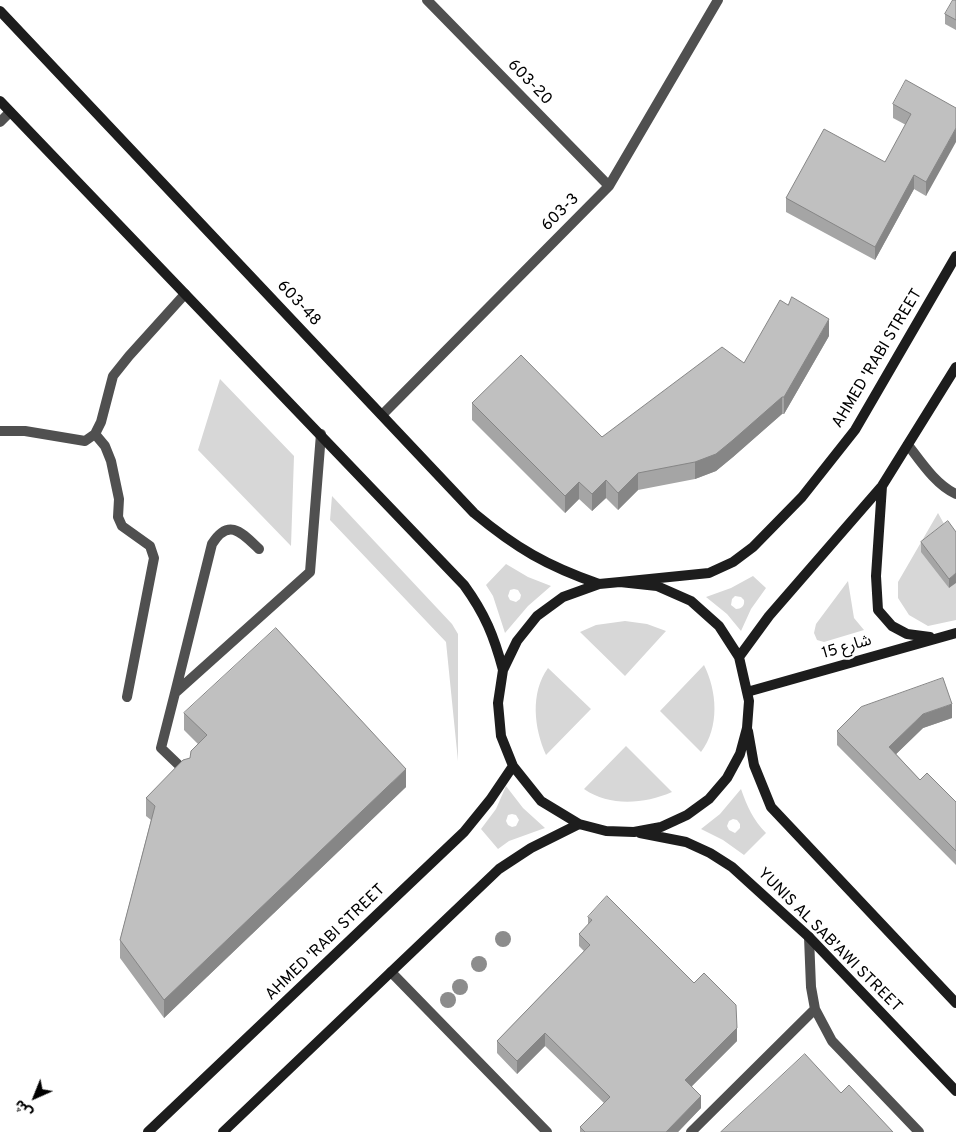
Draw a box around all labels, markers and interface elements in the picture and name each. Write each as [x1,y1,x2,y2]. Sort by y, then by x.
street label: 603-20 [503,56,555,110]
street label: 603-3 [538,190,584,236]
street label: 603-48 [272,277,324,331]
street label: AHMED 'RABI STREET [829,286,927,432]
street label: شارع 15 [820,632,874,664]
street label: YUNIS AL SAB'AWI STREET [753,865,905,1017]
street label: AHMED 'RABI STREET [262,881,390,1005]
north arrow [10,1072,60,1122]
text: ش [11,1095,37,1121]

